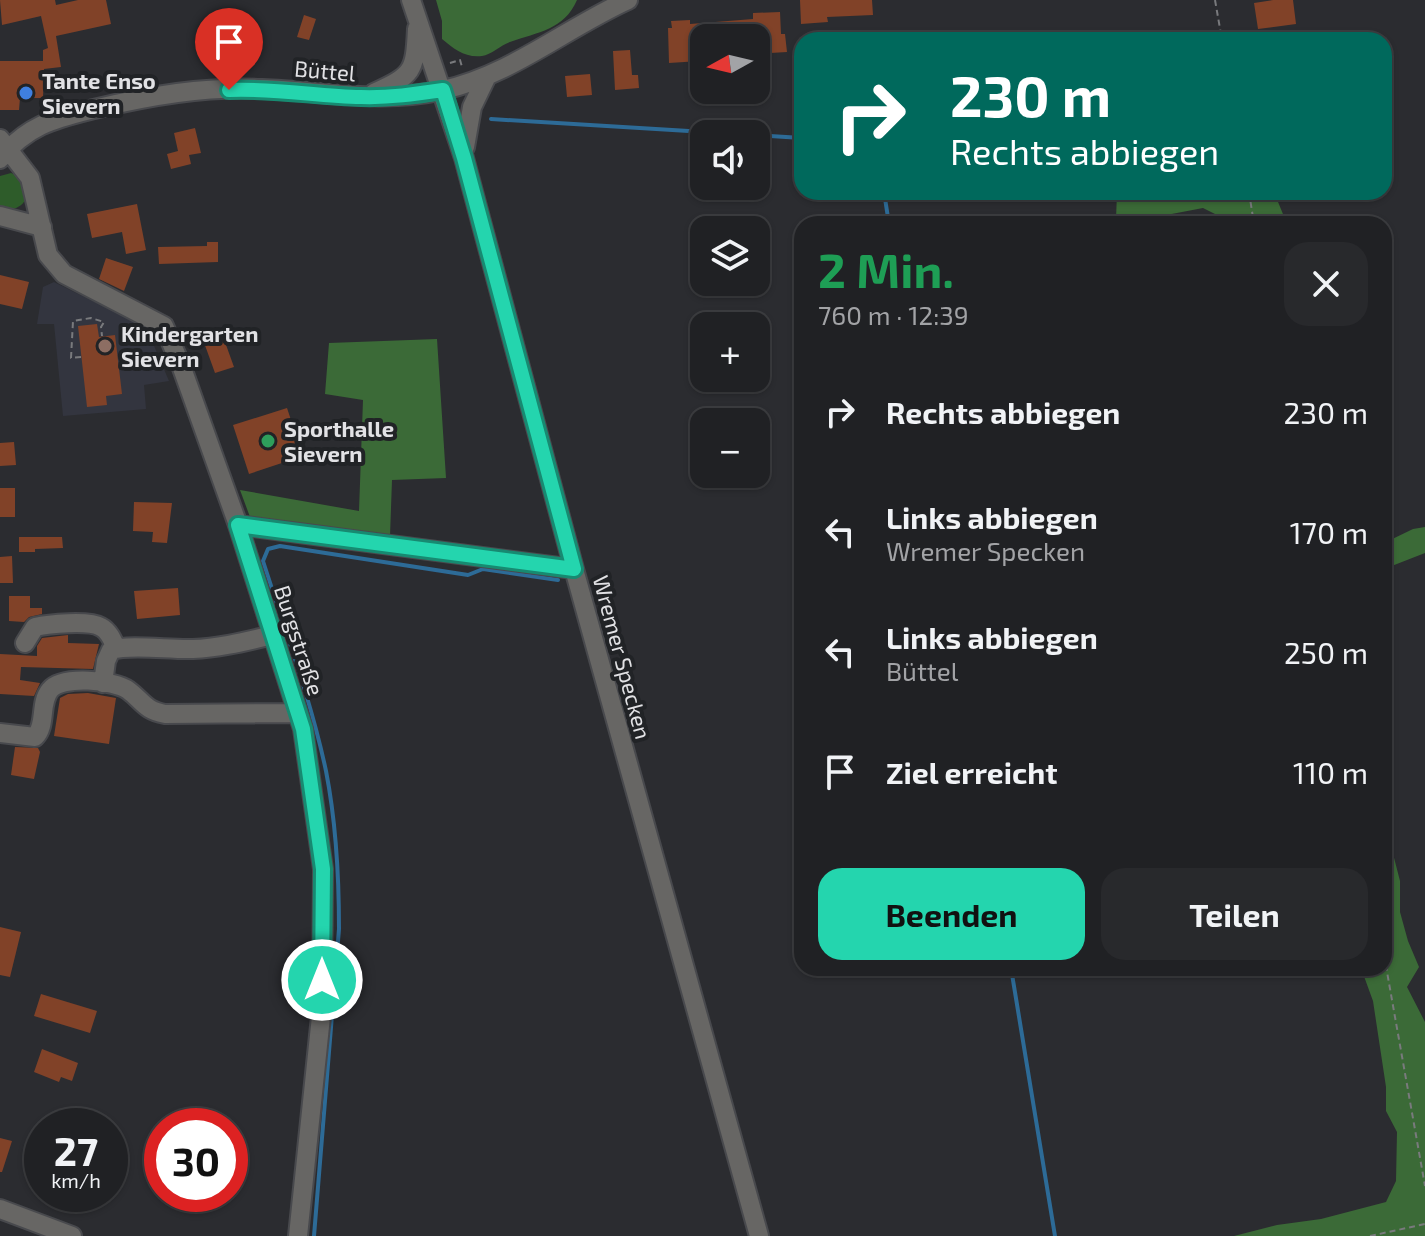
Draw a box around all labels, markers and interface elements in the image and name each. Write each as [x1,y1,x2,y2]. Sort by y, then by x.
pin [195,8,263,90]
icon: arrive [207,20,251,64]
north arrow [690,24,770,104]
map controls [690,24,770,488]
street label: Büttel [293,54,357,86]
text: 230 m [950,61,1111,128]
icon: right [818,64,922,168]
place label: Tante Enso Sievern [42,67,156,118]
marker: Tante Enso Sievern [17,84,35,102]
button: sound [690,120,770,200]
text: Rechts abbiegen [950,129,1219,172]
button: layers [690,216,770,296]
text: 2 Min. [818,240,954,298]
button: close [1284,242,1368,326]
text: 760 m · 12:39 [818,299,969,330]
button: + [690,312,770,392]
place label: Kindergarten Sievern [121,320,258,371]
marker: Kindergarten Sievern [96,337,114,355]
icon: right [818,390,862,434]
text: Rechts abbiegen [886,394,1120,430]
text: 230 m [1283,394,1368,430]
button: − [690,408,770,488]
place label: Sporthalle Sievern [284,415,394,466]
marker: Sporthalle Sievern [259,432,277,450]
text: Links abbiegen [886,499,1098,535]
icon: left [818,510,862,554]
text: 170 m [1290,514,1368,550]
text: Wremer Specken [886,535,1085,566]
street label: Wremer Specken [589,572,657,742]
street label: Burgstraße [270,582,330,698]
text: Links abbiegen [886,619,1098,655]
icon: left [818,630,862,674]
text: 250 m [1284,634,1368,670]
text: Büttel [886,655,958,686]
icon: arrive [818,750,862,794]
text: Ziel erreicht [886,754,1058,790]
text: 110 m [1293,754,1368,790]
button: Beenden [818,868,1085,960]
button: Teilen [1101,868,1368,960]
position arrow [280,938,364,1022]
speed limit sign: 30 [144,1108,248,1212]
text: 27 [54,1126,98,1174]
text: km/h [51,1168,101,1192]

